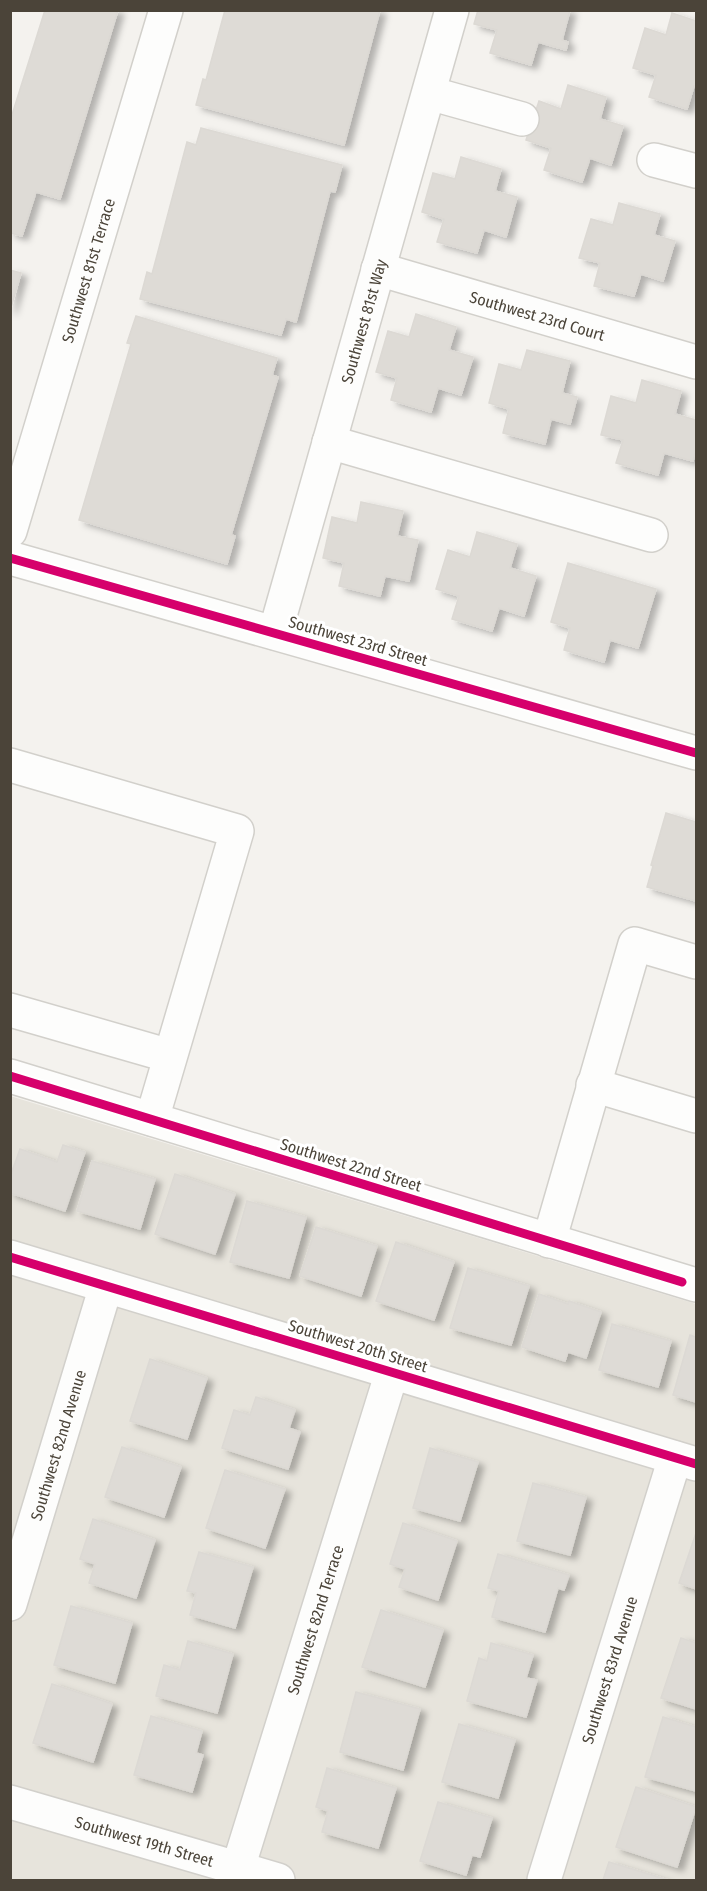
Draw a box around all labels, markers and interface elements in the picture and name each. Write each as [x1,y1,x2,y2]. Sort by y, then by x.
street label: Southwest 81st Terrace [57,196,119,345]
street label: Southwest 81st Way [337,256,390,386]
street label: Southwest 23rd Court [468,287,608,345]
street label: Southwest 23rd Street [286,612,430,670]
street label: Southwest 22nd Street [278,1134,425,1196]
street label: Southwest 20th Street [286,1316,431,1376]
street label: Southwest 82nd Avenue [26,1367,90,1523]
street label: Southwest 82nd Terrace [283,1542,347,1697]
street label: Southwest 83rd Avenue [577,1594,641,1746]
street label: Southwest 19th Street [73,1812,217,1871]

